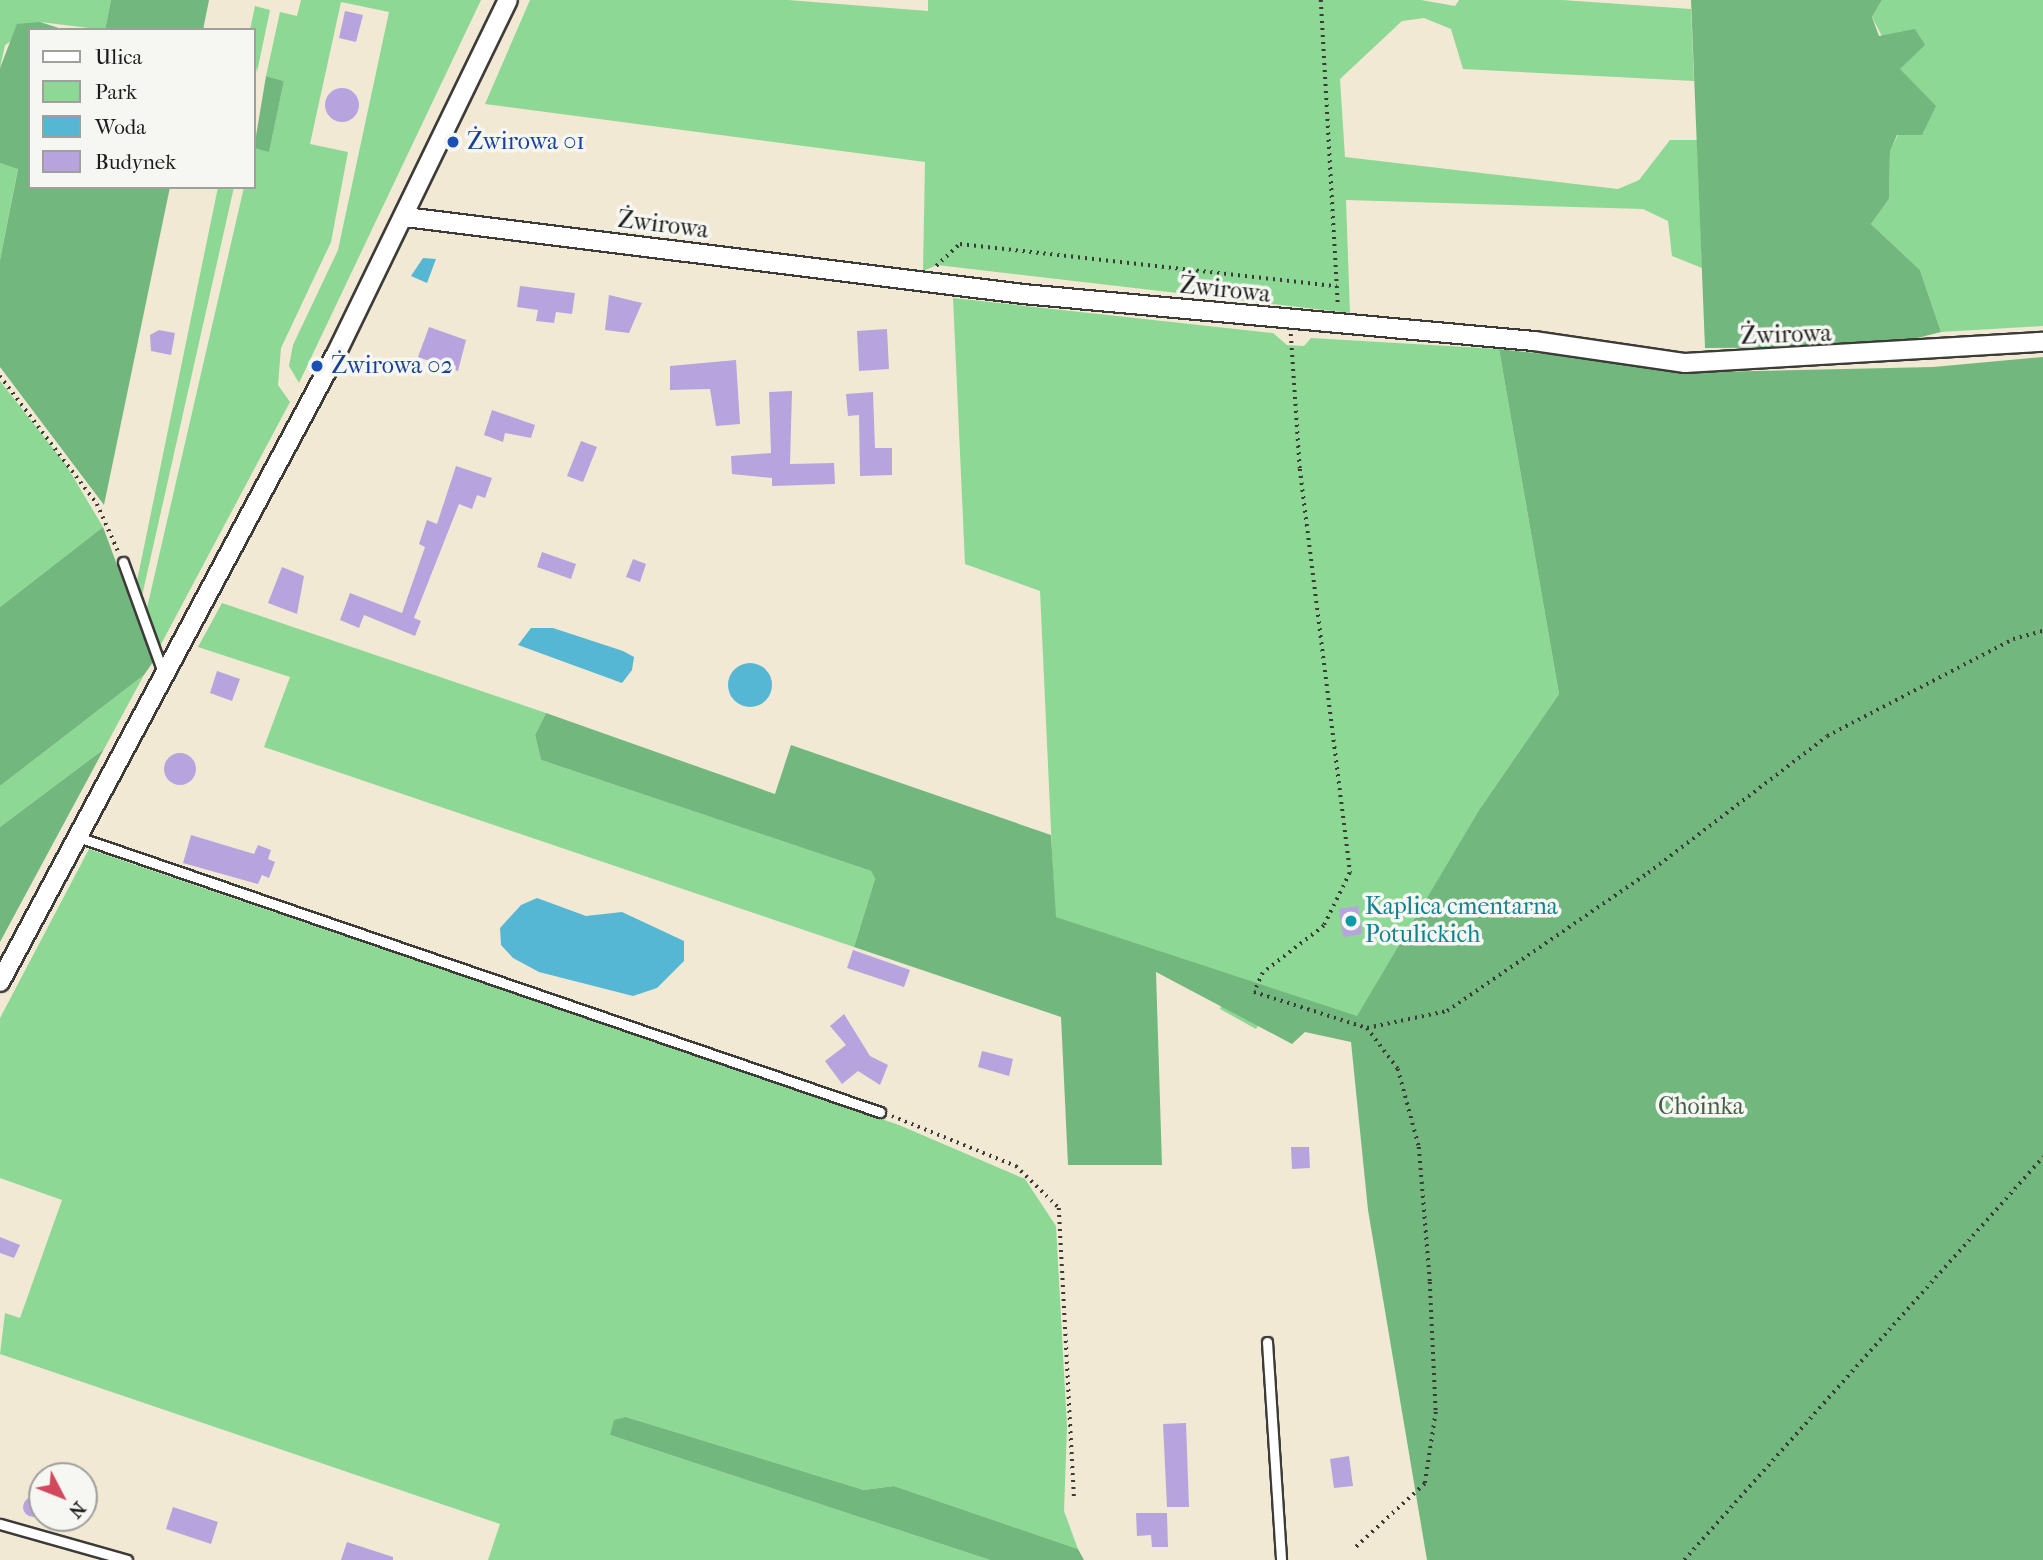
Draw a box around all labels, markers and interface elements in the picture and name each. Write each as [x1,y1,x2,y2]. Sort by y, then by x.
legend [28,28,256,189]
text: Ulica [95,45,142,69]
text: Park [95,80,137,104]
text: Woda [95,115,146,139]
place label: Żwirowa 01 [467,128,585,156]
marker: Żwirowa 01 [445,134,461,150]
text: Budynek [95,150,176,174]
street label: Żwirowa [616,205,710,245]
street label: Żwirowa [1178,271,1272,309]
street label: Żwirowa [1740,319,1832,351]
place label: Żwirowa 02 [331,352,453,380]
marker: Żwirowa 02 [309,358,325,374]
place label: Kaplica cmentarna Potulickich [1365,893,1558,949]
marker: Kaplica cmentarna Potulickich [1343,913,1359,929]
park label: Choinka [1658,1093,1744,1121]
north arrow [28,1462,98,1532]
text: N [64,1497,90,1522]

